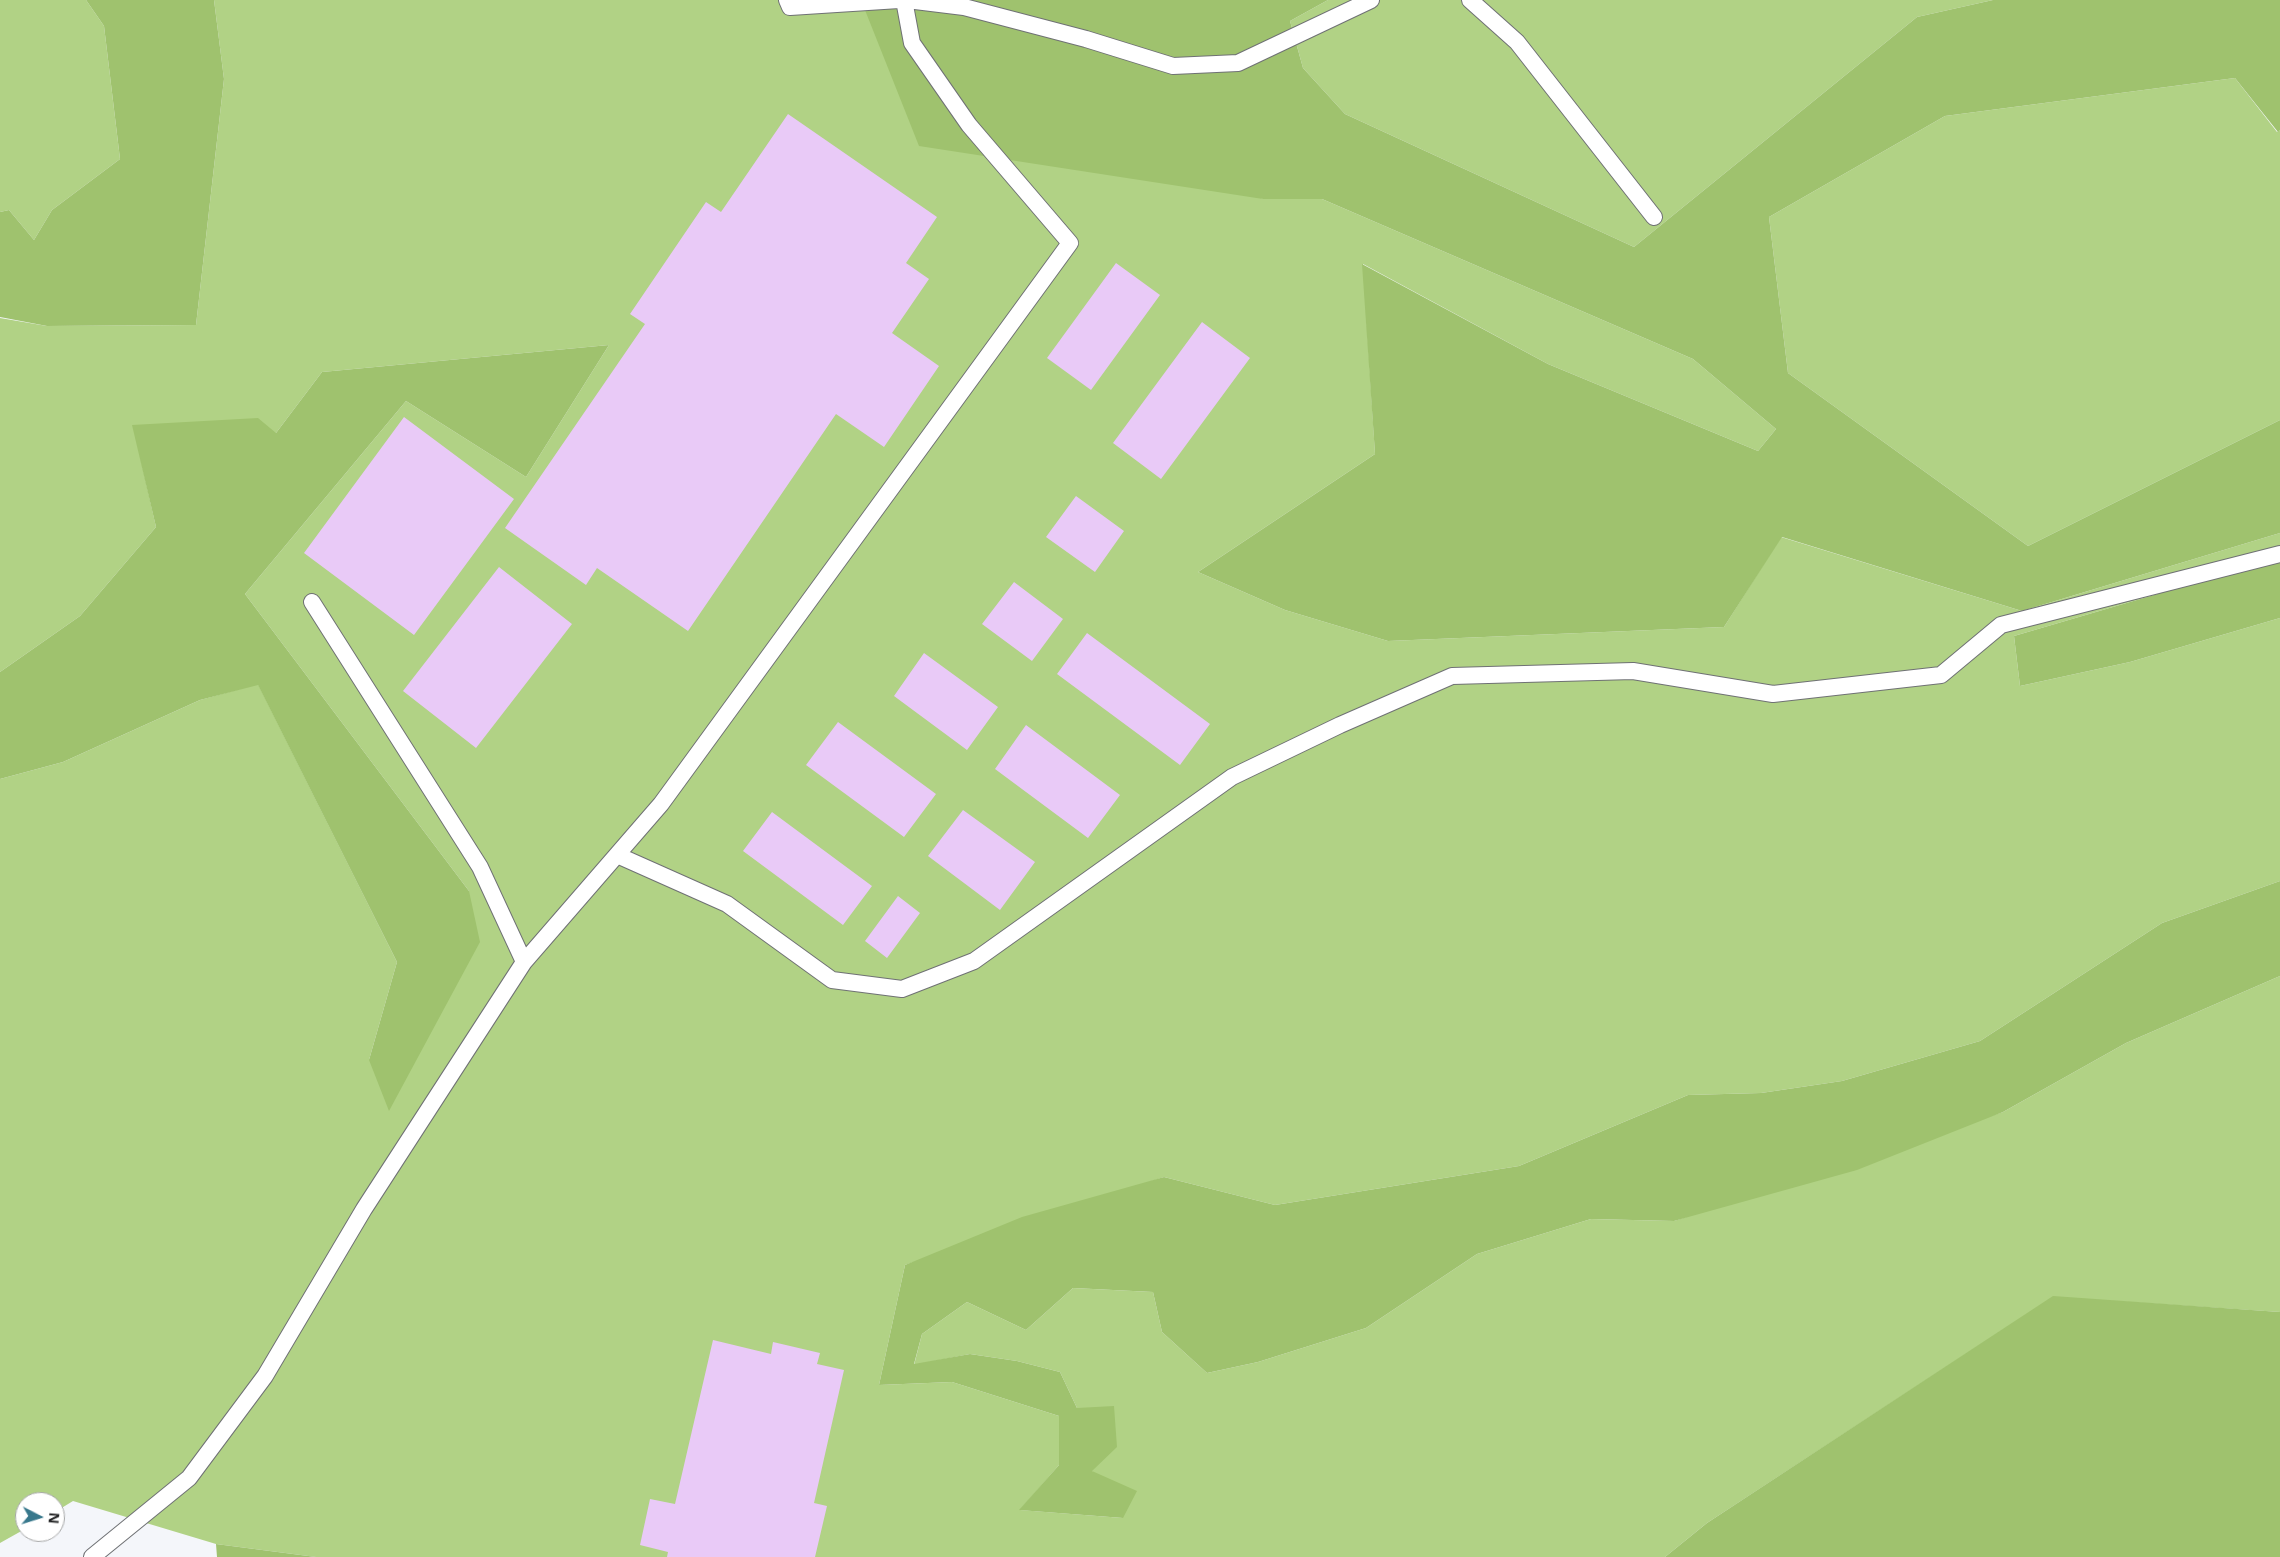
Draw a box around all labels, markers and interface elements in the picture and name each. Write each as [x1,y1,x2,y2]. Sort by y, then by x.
north arrow [15,1492,65,1542]
text: N [44,1512,64,1525]

